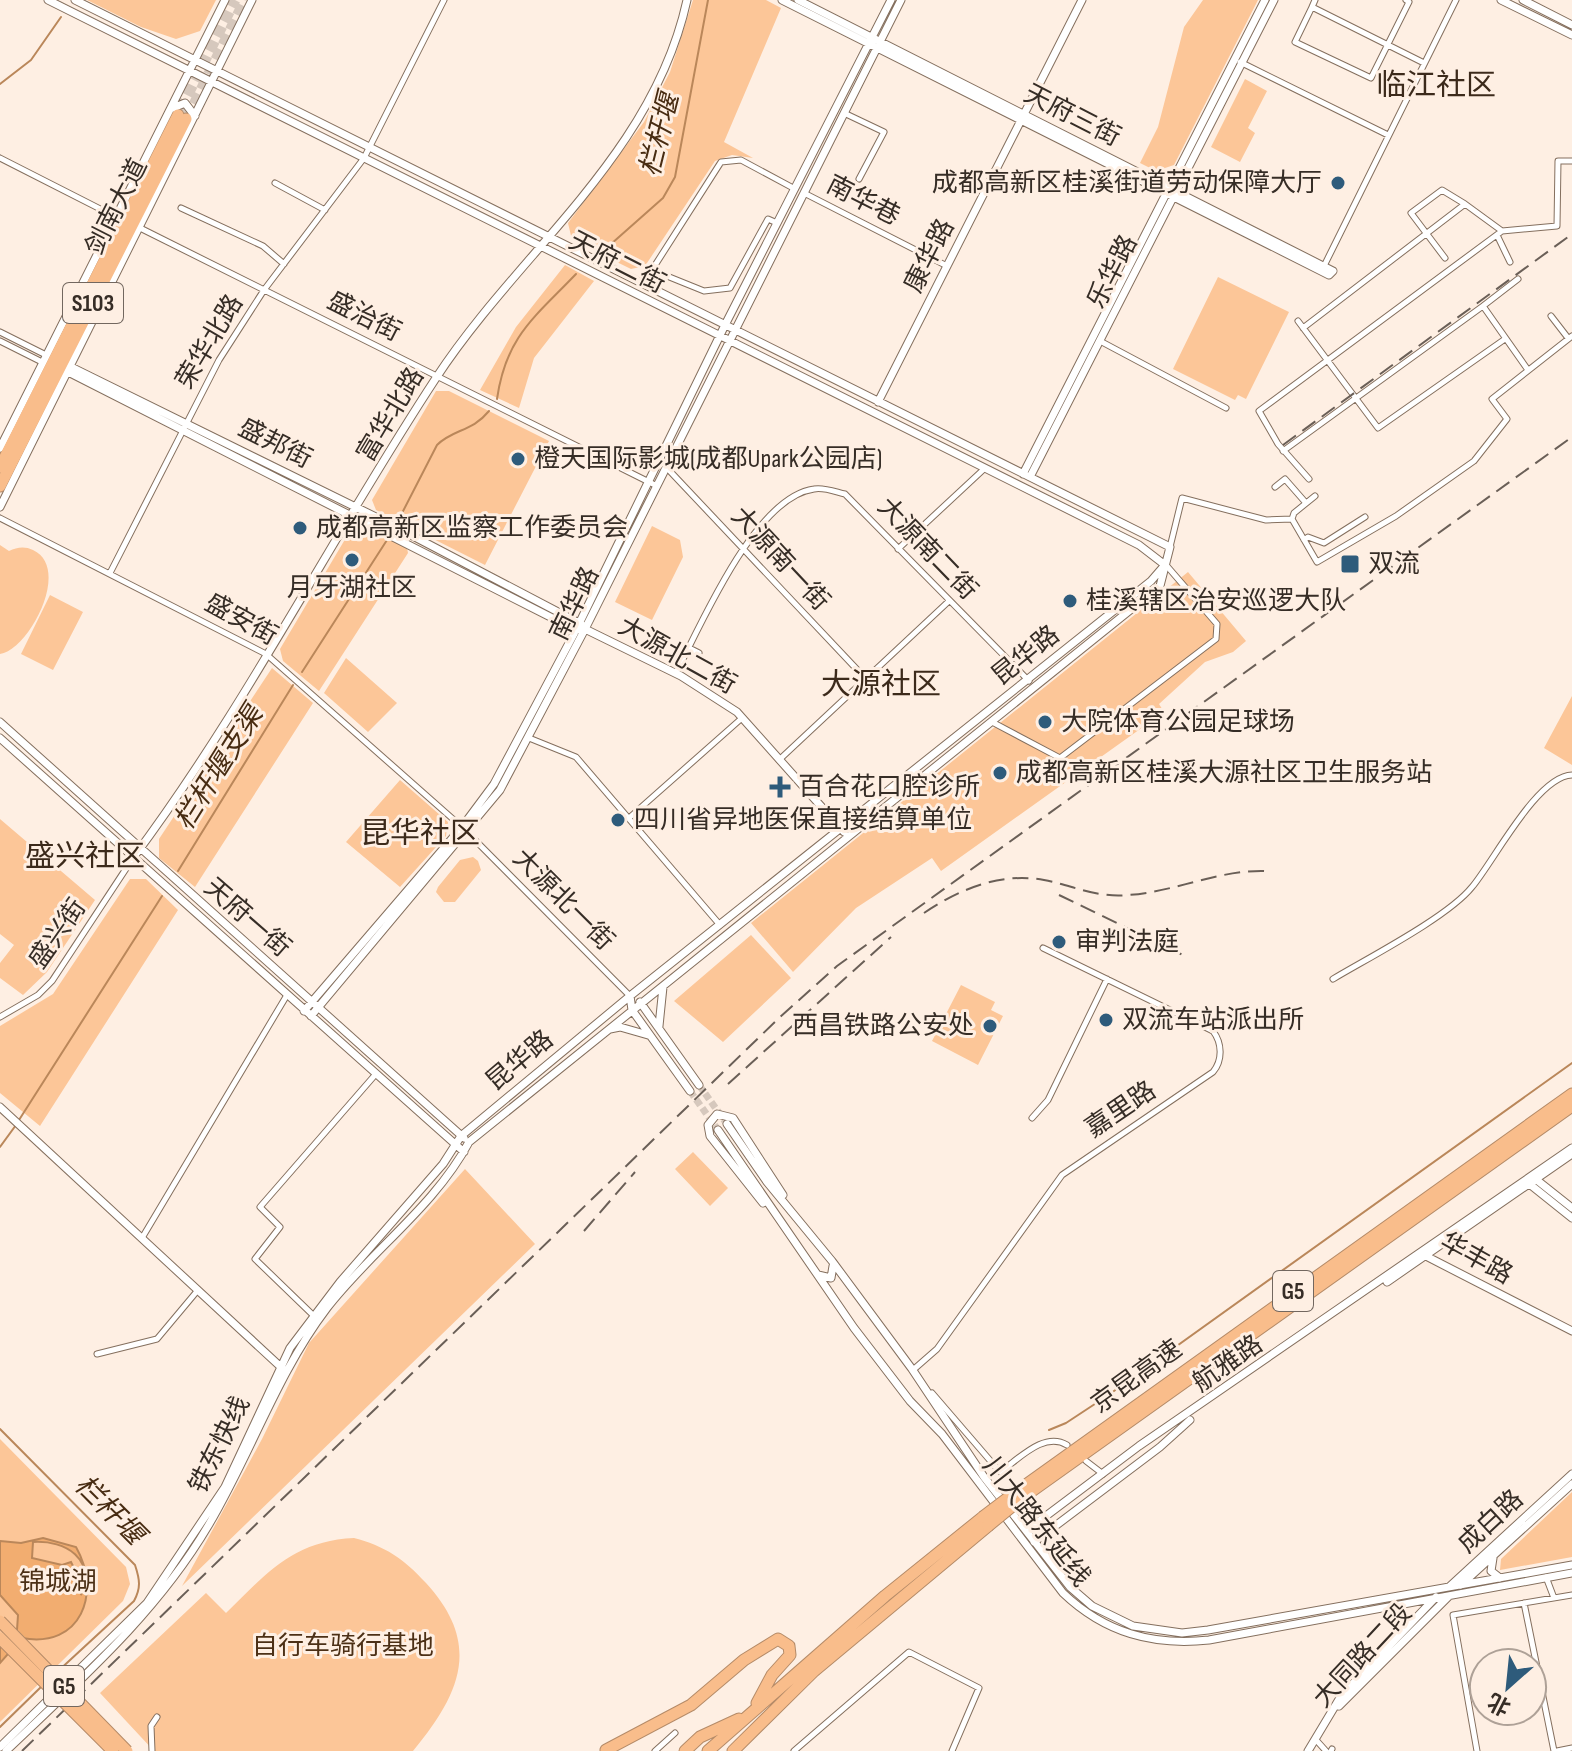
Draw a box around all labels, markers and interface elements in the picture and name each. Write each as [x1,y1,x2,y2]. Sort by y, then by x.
district label: 临江社区 [1376,68,1496,104]
street label: 天府三街 [1019,79,1125,153]
water label: 栏杆堰 [634,86,687,180]
street label: 剑南大道 [80,154,154,260]
place label: 成都高新区桂溪街道劳动保障大厅 [932,168,1322,199]
street label: 南华巷 [821,169,905,233]
marker: 成都高新区桂溪街道劳动保障大厅 [1329,174,1347,192]
street label: 康华路 [898,214,962,298]
street label: 天府二街 [564,226,670,300]
street label: 乐华路 [1081,230,1145,314]
road number: S103 [63,283,123,323]
street label: 盛治街 [322,285,406,349]
street label: 荣华北路 [170,289,250,395]
street label: 富华北路 [351,362,431,468]
street label: 盛邦街 [233,412,317,476]
place label: 橙天国际影城(成都Upark公园店) [534,444,882,475]
marker: 橙天国际影城(成都Upark公园店) [509,450,527,468]
street label: 大源南二街 [871,491,983,607]
street label: 大源南一街 [724,501,836,617]
place label: 成都高新区监察工作委员会 [316,513,628,544]
marker: 成都高新区监察工作委员会 [291,519,309,537]
place label: 双流 [1368,549,1420,580]
marker: 月牙湖社区 [343,551,361,569]
marker: 双流 [1339,553,1361,575]
street label: 南华路 [544,562,606,646]
place label: 月牙湖社区 [287,573,417,604]
place label: 桂溪辖区治安巡逻大队 [1086,586,1346,617]
street label: 盛安街 [199,588,283,652]
marker: 桂溪辖区治安巡逻大队 [1061,592,1079,610]
street label: 大源北二街 [613,611,741,701]
street label: 昆华路 [986,619,1066,693]
district label: 大源社区 [821,667,941,703]
water label: 栏杆堰支渠 [168,697,272,836]
place label: 大院体育公园足球场 [1061,707,1295,738]
marker: 大院体育公园足球场 [1036,713,1054,731]
place label: 成都高新区桂溪大源社区卫生服务站 [1016,758,1432,789]
marker: 成都高新区桂溪大源社区卫生服务站 [991,764,1009,782]
place label: 百合花口腔诊所 [798,772,980,803]
marker: 百合花口腔诊所 [769,776,791,798]
place label: 四川省异地医保直接结算单位 [634,805,972,836]
marker: 四川省异地医保直接结算单位 [609,811,627,829]
district label: 昆华社区 [360,816,480,852]
district label: 盛兴社区 [25,839,145,875]
street label: 大源北一街 [506,843,620,957]
street label: 天府一街 [198,872,296,964]
street label: 盛兴街 [23,893,93,975]
place label: 审判法庭 [1075,927,1179,958]
marker: 审判法庭 [1050,933,1068,951]
place label: 双流车站派出所 [1122,1005,1304,1036]
place label: 西昌铁路公安处 [792,1011,974,1042]
marker: 双流车站派出所 [1097,1011,1115,1029]
marker: 西昌铁路公安处 [981,1017,999,1035]
street label: 昆华路 [480,1024,560,1098]
street label: 嘉里路 [1080,1075,1162,1145]
street label: 华丰路 [1434,1227,1518,1291]
road number: G5 [1273,1271,1313,1311]
street label: 航雅路 [1187,1329,1269,1399]
street label: 京昆高速 [1086,1334,1188,1420]
street label: 铁东快线 [183,1391,257,1499]
street label: 川大路东延线 [976,1451,1096,1593]
water label: 栏杆堰 [68,1469,153,1554]
street label: 成白路 [1452,1484,1530,1560]
park label: 锦城湖 [19,1567,97,1598]
street label: 大同路二段 [1307,1598,1419,1714]
park label: 自行车骑行基地 [252,1631,434,1662]
north arrow [1468,1647,1548,1727]
road number: G5 [44,1666,84,1706]
text: 北 [1484,1686,1516,1721]

